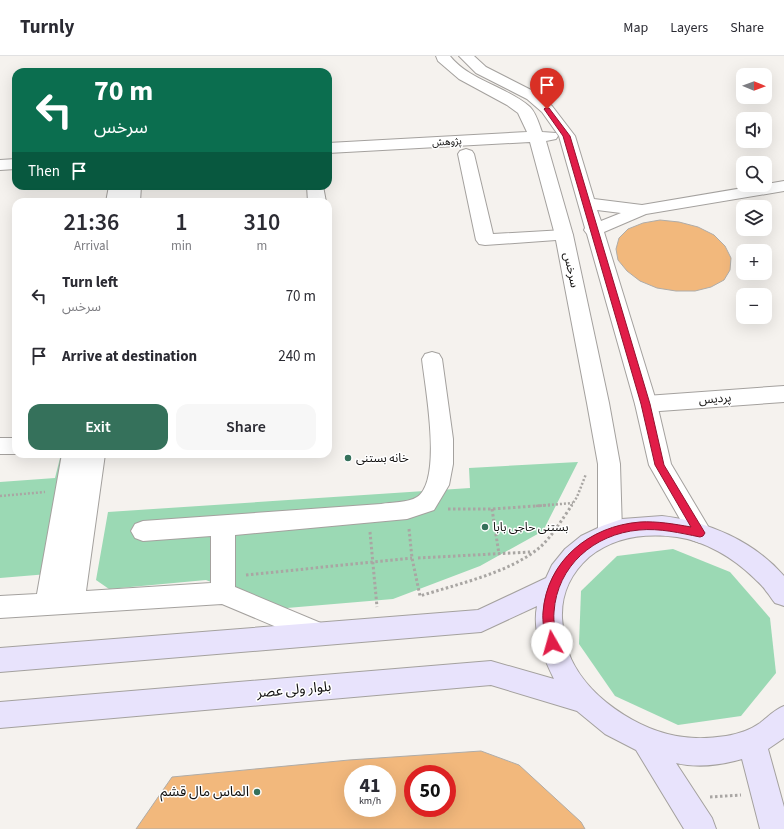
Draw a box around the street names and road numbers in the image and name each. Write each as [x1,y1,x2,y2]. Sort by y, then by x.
street label: پژوهش [432,134,462,150]
street label: سرخس [559,251,583,289]
street label: پردیس [698,389,732,409]
street label: بلوار ولی عصر [255,677,332,703]

